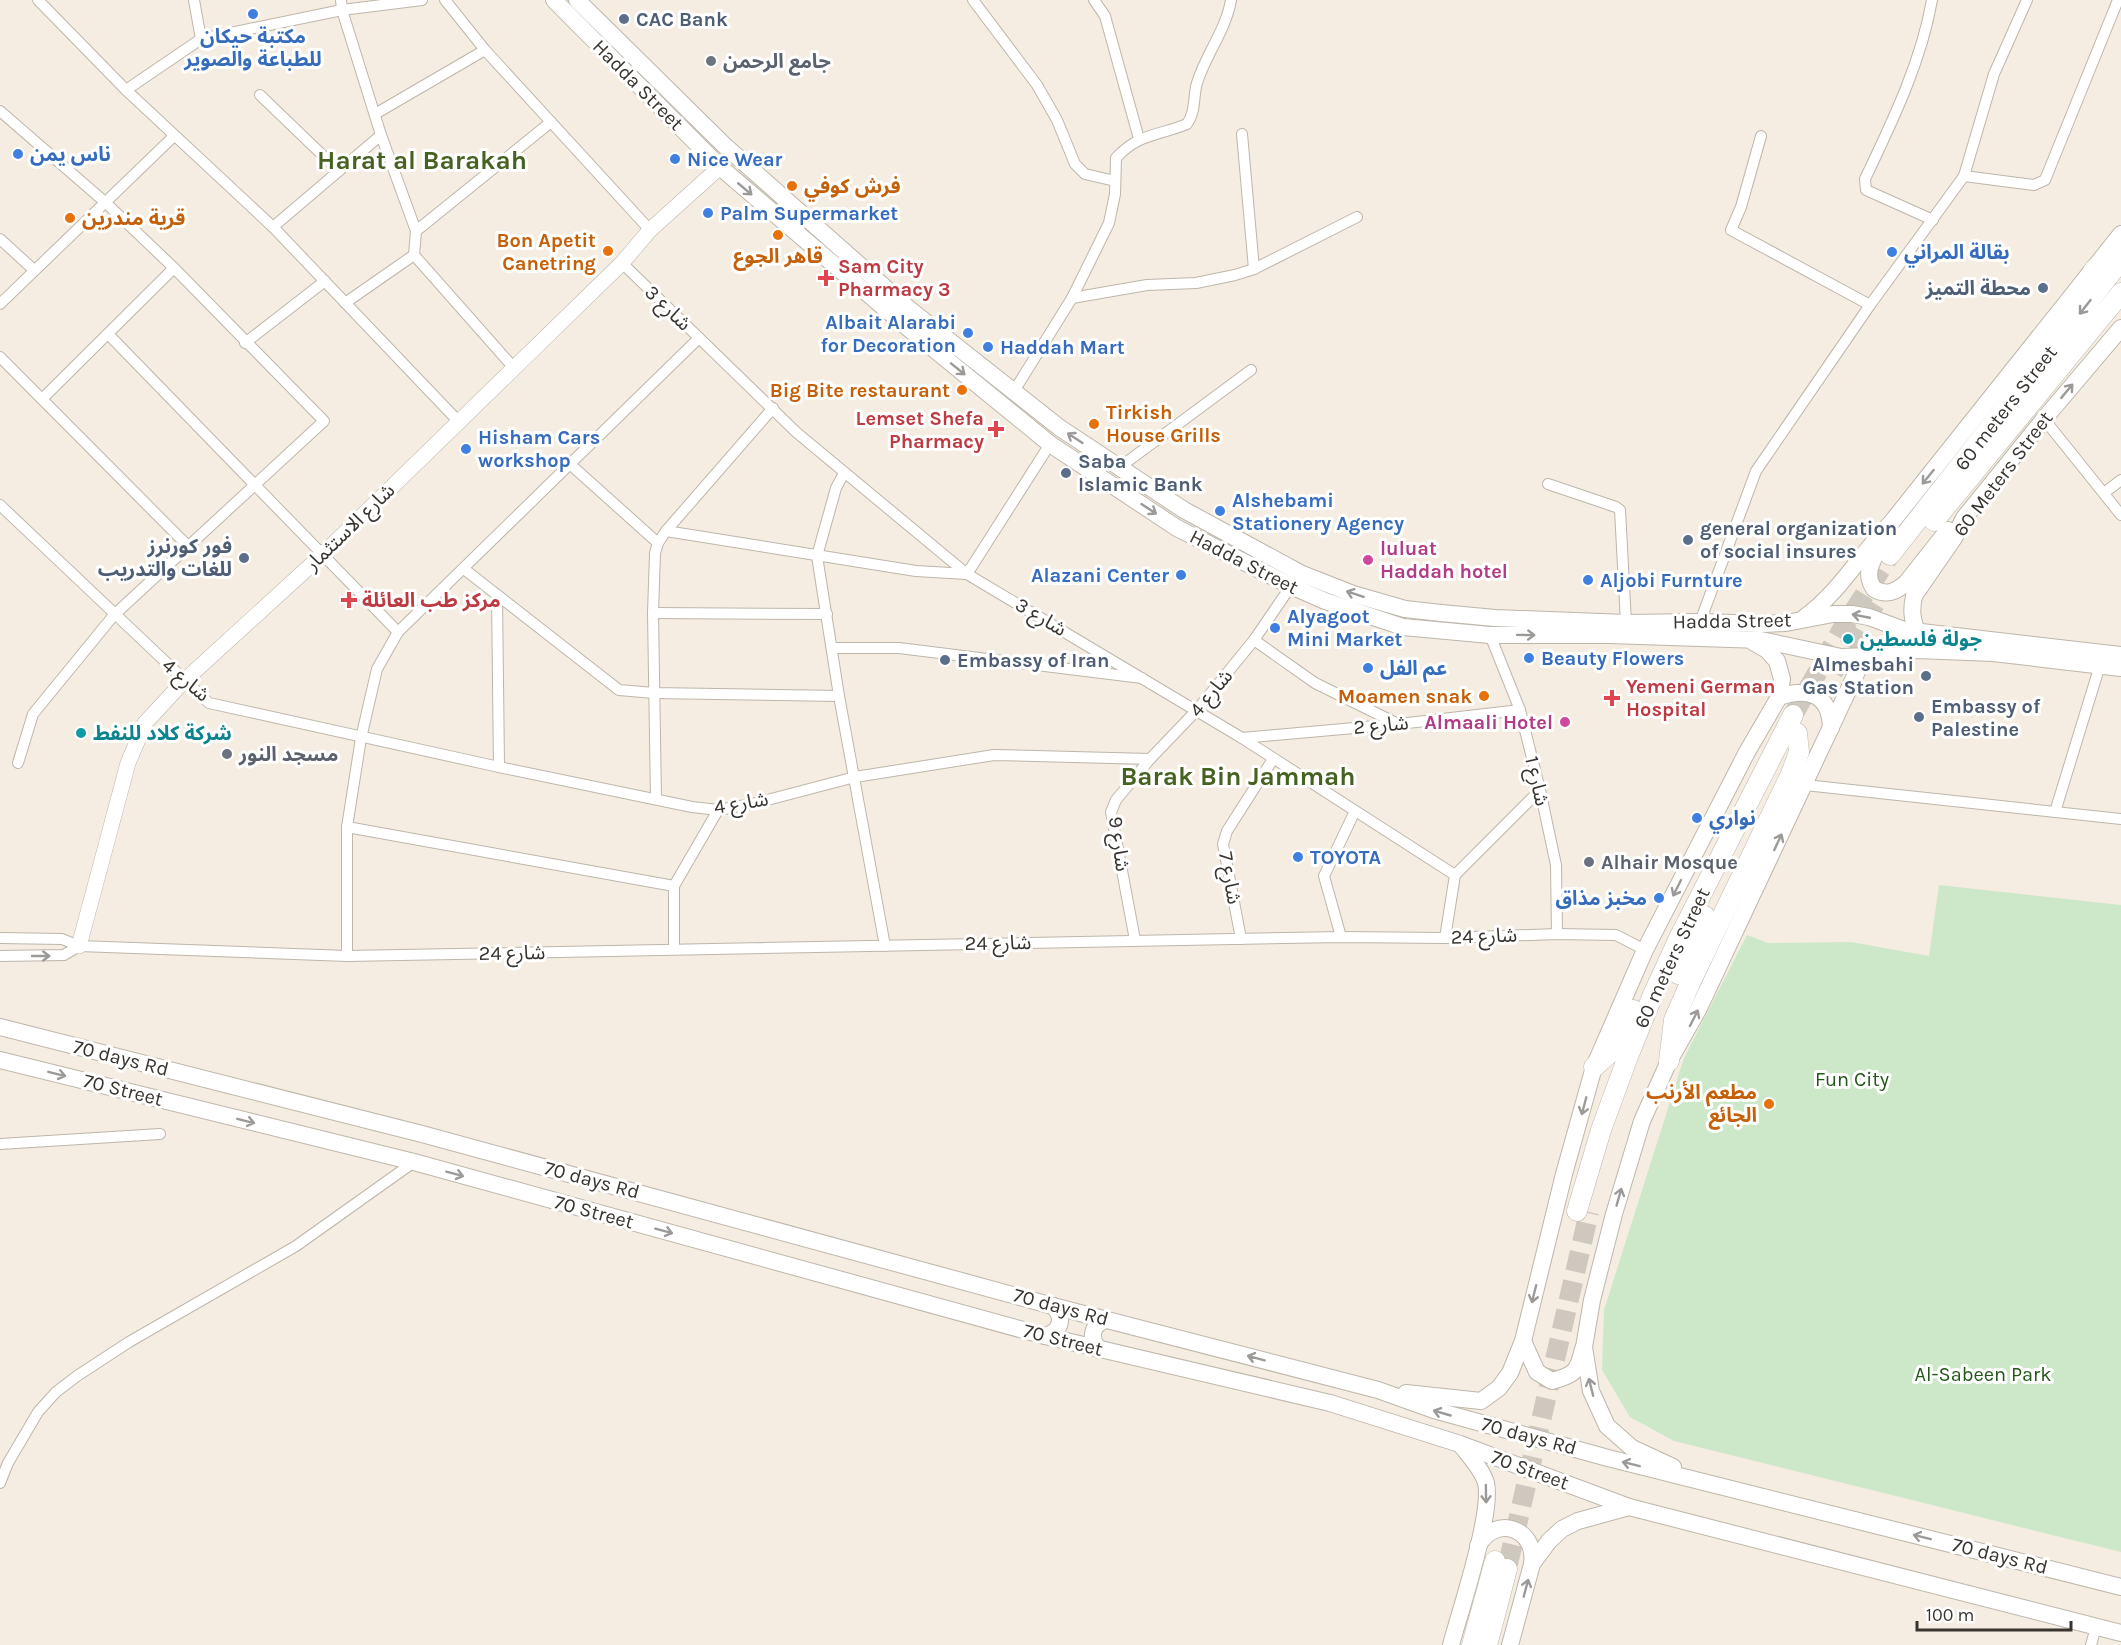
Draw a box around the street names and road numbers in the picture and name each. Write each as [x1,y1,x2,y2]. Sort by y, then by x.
street label: Hadda Street [588,35,688,135]
street label: شارع 3 [638,280,696,338]
street label: 60 meters Street [1950,341,2062,475]
street label: 60 Meters Street [1949,407,2058,541]
street label: شارع الاستثمار [300,479,402,578]
street label: Hadda Street [1186,525,1303,599]
street label: شارع 3 [1010,593,1071,644]
street label: Hadda Street [1672,608,1792,634]
street label: شارع 4 [156,654,214,709]
street label: شارع 4 [1185,665,1240,723]
street label: شارع 2 [1352,711,1410,742]
street label: شارع 1 [1517,754,1554,809]
street label: شارع 4 [712,787,770,822]
street label: شارع 9 [1101,815,1134,873]
street label: شارع 7 [1211,850,1246,907]
street label: 60 meters Street [1629,884,1715,1032]
street label: شارع 24 [1450,923,1518,952]
street label: شارع 24 [965,931,1031,958]
street label: شارع 24 [479,941,545,968]
street label: 70 days Rd [71,1035,171,1081]
street label: 70 Street [81,1069,165,1111]
street label: 70 days Rd [542,1156,642,1204]
street label: 70 Street [552,1190,637,1234]
street label: 70 days Rd [1011,1283,1111,1331]
street label: 70 Street [1021,1319,1105,1361]
street label: 70 days Rd [1479,1412,1579,1460]
street label: 70 Street [1488,1445,1572,1495]
street label: 70 days Rd [1950,1533,2050,1579]

